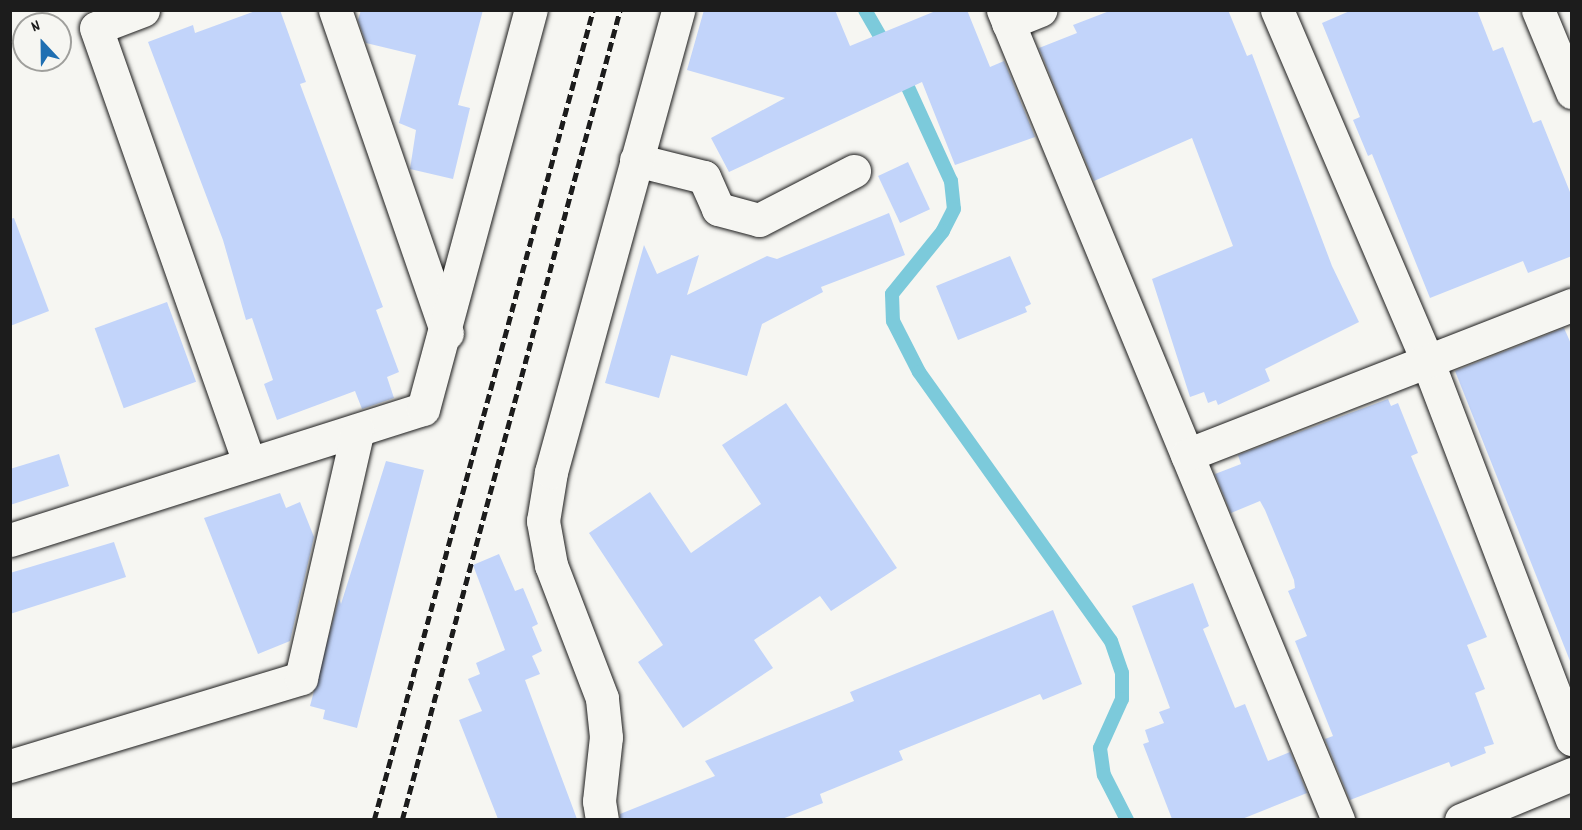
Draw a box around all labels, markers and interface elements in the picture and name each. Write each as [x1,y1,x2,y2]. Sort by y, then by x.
north arrow [12,12,72,72]
text: N [28,15,44,39]

